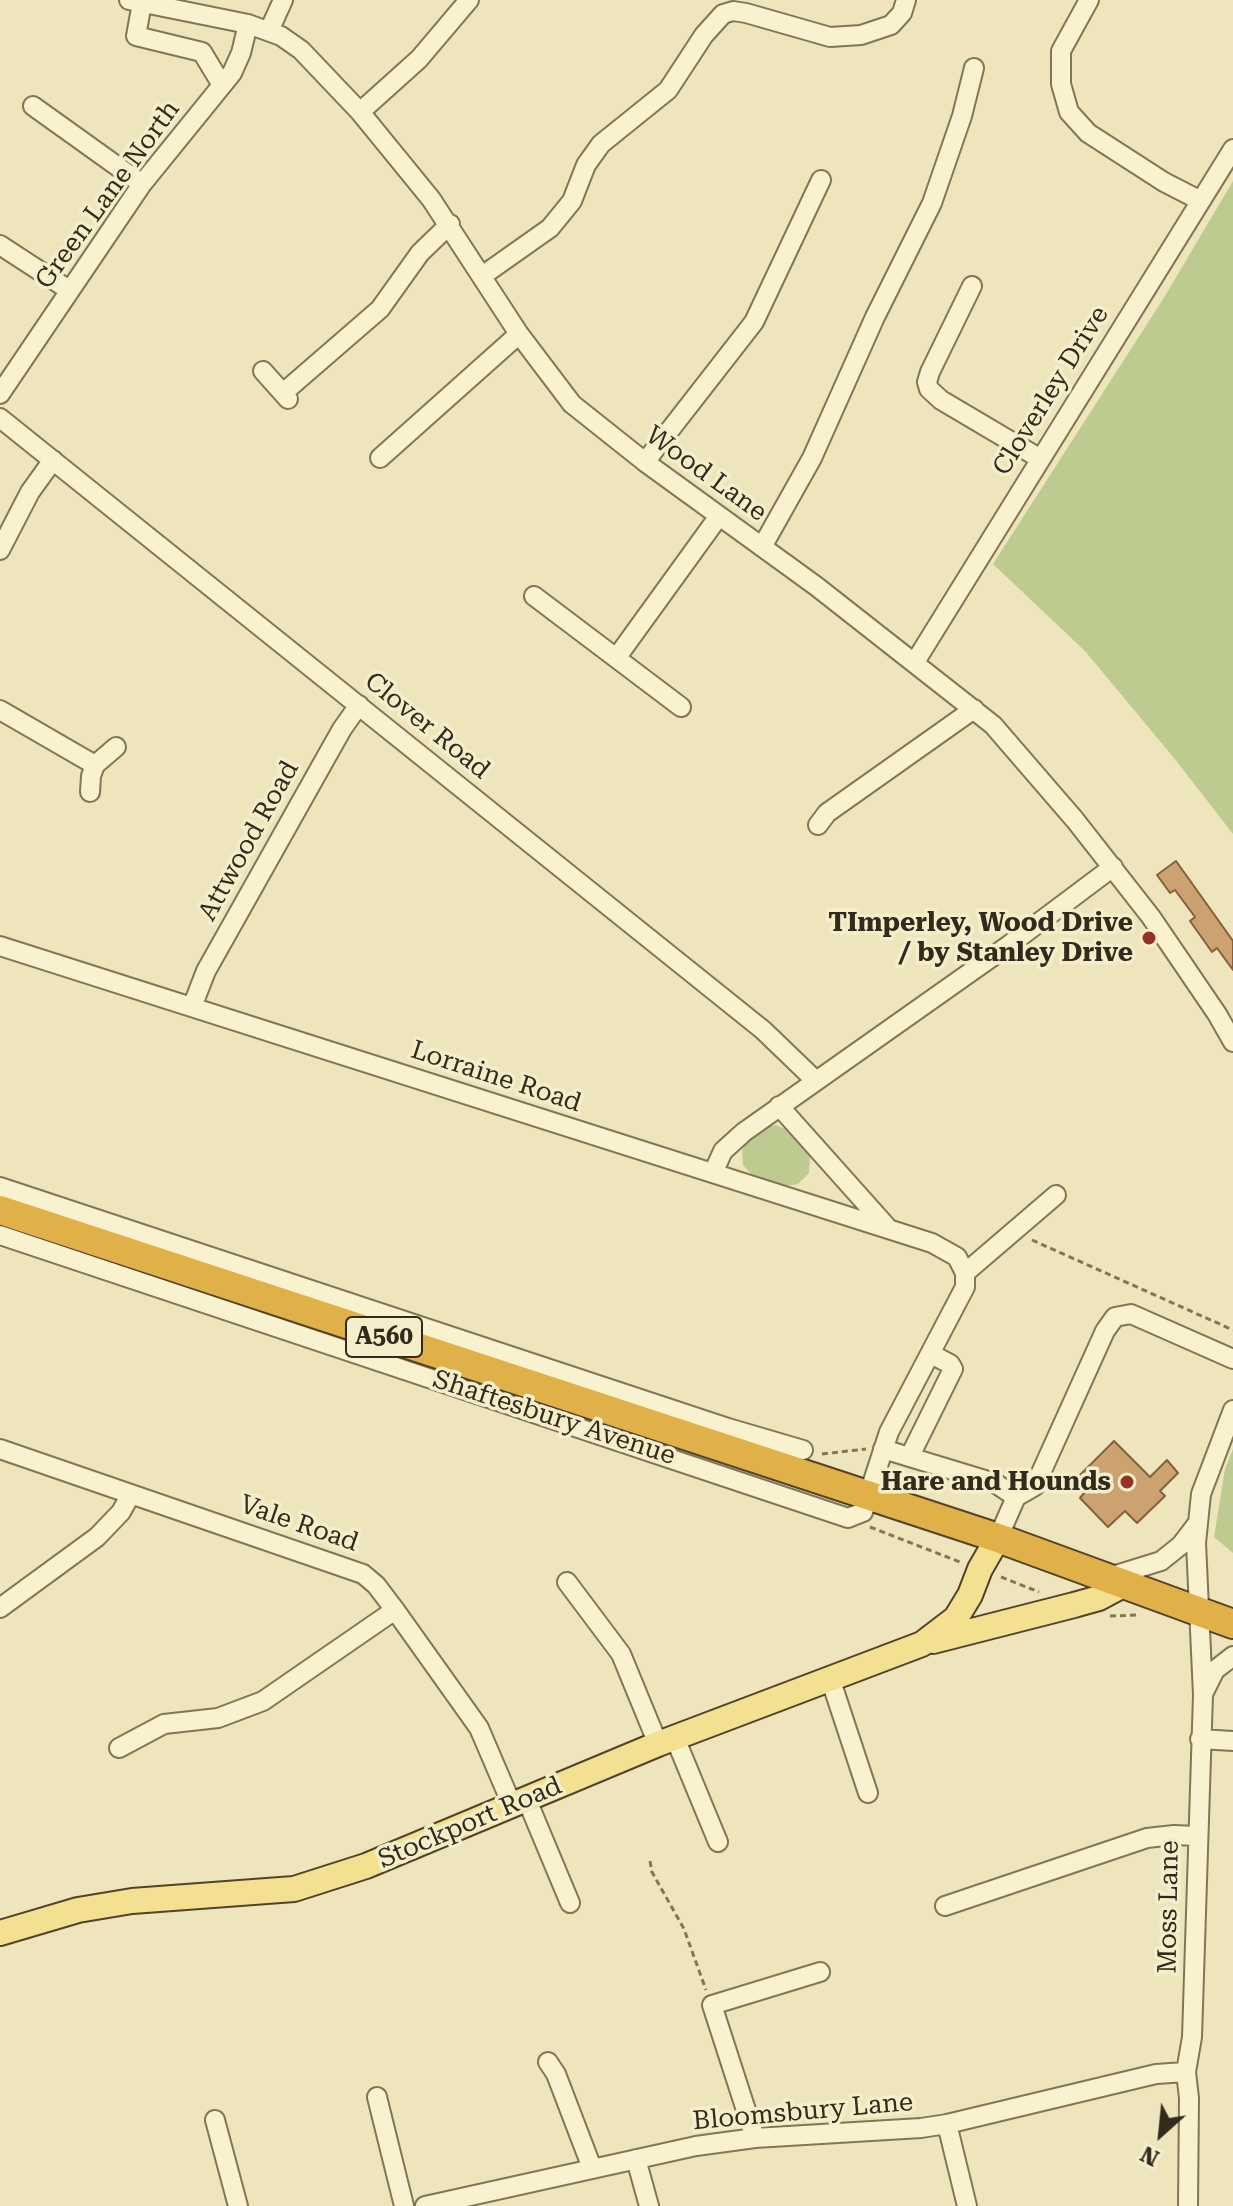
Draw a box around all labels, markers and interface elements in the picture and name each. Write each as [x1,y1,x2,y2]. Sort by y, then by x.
street label: Green Lane North [29,95,187,295]
street label: Cloverley Drive [987,301,1115,481]
street label: Wood Lane [639,420,773,528]
street label: Clover Road [358,666,496,786]
street label: Attwood Road [192,756,306,926]
place label: TImperley, Wood Drive / by Stanley Drive [828,907,1133,968]
marker: TImperley, Wood Drive / by Stanley Drive [1140,929,1158,947]
street label: Lorraine Road [407,1035,585,1119]
road number: A560 [346,1317,422,1357]
street label: Shaftesbury Avenue [429,1364,679,1472]
place label: Hare and Hounds [881,1466,1111,1498]
marker: Hare and Hounds [1118,1473,1136,1491]
street label: Vale Road [236,1489,362,1559]
street label: Stockport Road [374,1770,566,1876]
street label: Moss Lane [1152,1840,1186,1974]
street label: Bloomsbury Lane [692,2087,914,2137]
north arrow [1121,2094,1201,2174]
text: N [1137,2141,1163,2171]

